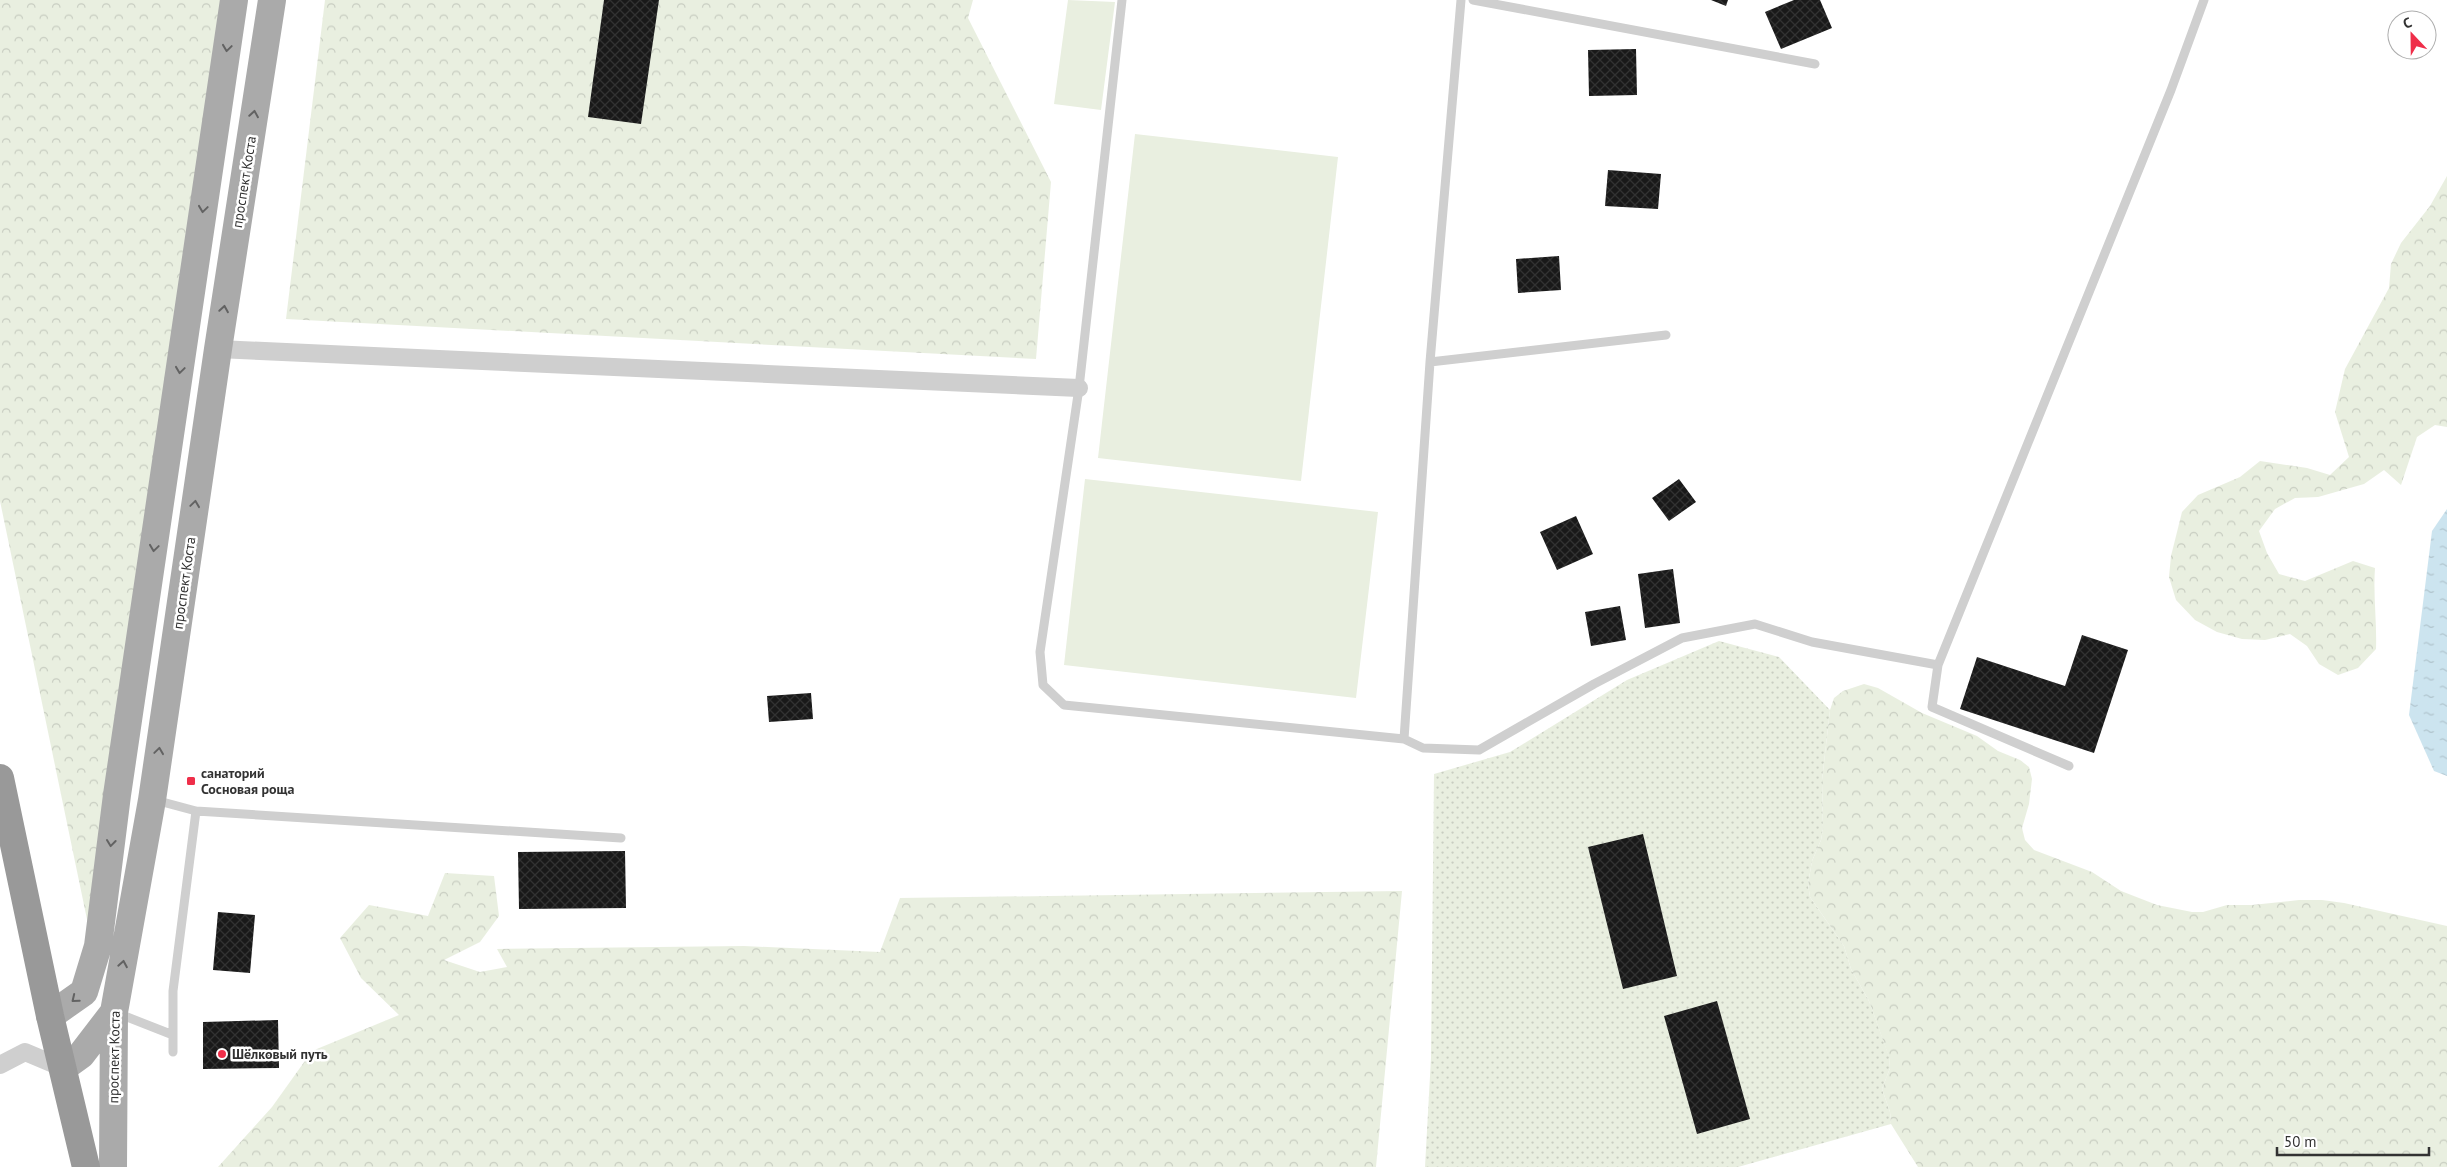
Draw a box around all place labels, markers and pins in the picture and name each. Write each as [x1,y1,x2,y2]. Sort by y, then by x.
place label: санаторий Сосновая роща [201,764,295,798]
marker: санаторий Сосновая роща [185,775,197,787]
place label: Шёлковый путь [232,1045,328,1063]
marker: Шёлковый путь [216,1048,228,1060]

